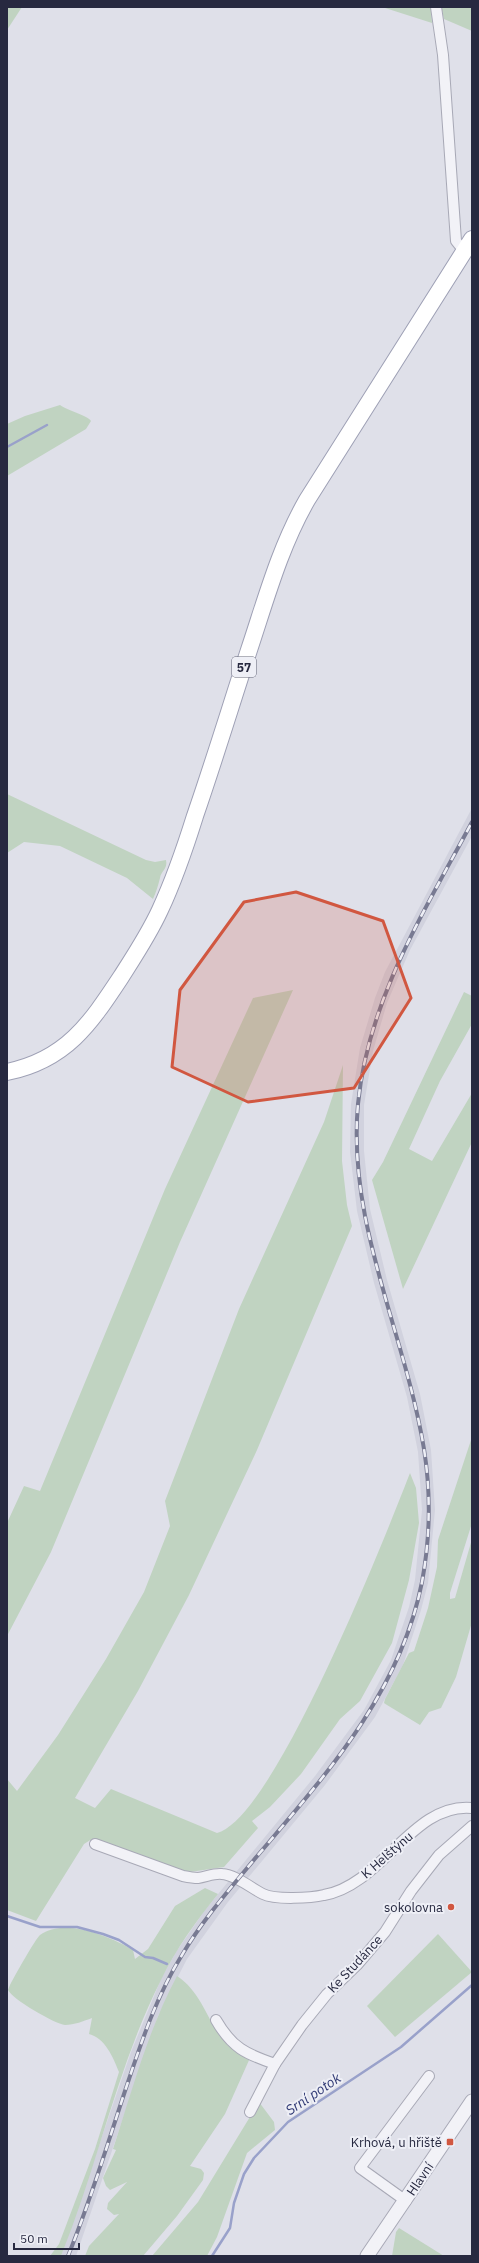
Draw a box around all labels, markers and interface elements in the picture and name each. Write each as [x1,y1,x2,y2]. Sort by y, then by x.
road number: 57 [232,657,256,677]
street label: K Helštýnu [358,1828,416,1882]
place label: sokolovna [384,1899,443,1916]
marker: sokolovna [446,1902,456,1912]
street label: Ke Studánce [324,1931,386,1997]
water label: Srní potok [282,2068,345,2119]
place label: Krhová, u hřiště [351,2134,442,2151]
marker: Krhová, u hřiště [445,2137,455,2147]
street label: Hlavní [403,2158,438,2199]
scale bar [14,2225,79,2251]
text: 50 m [20,2231,48,2246]

